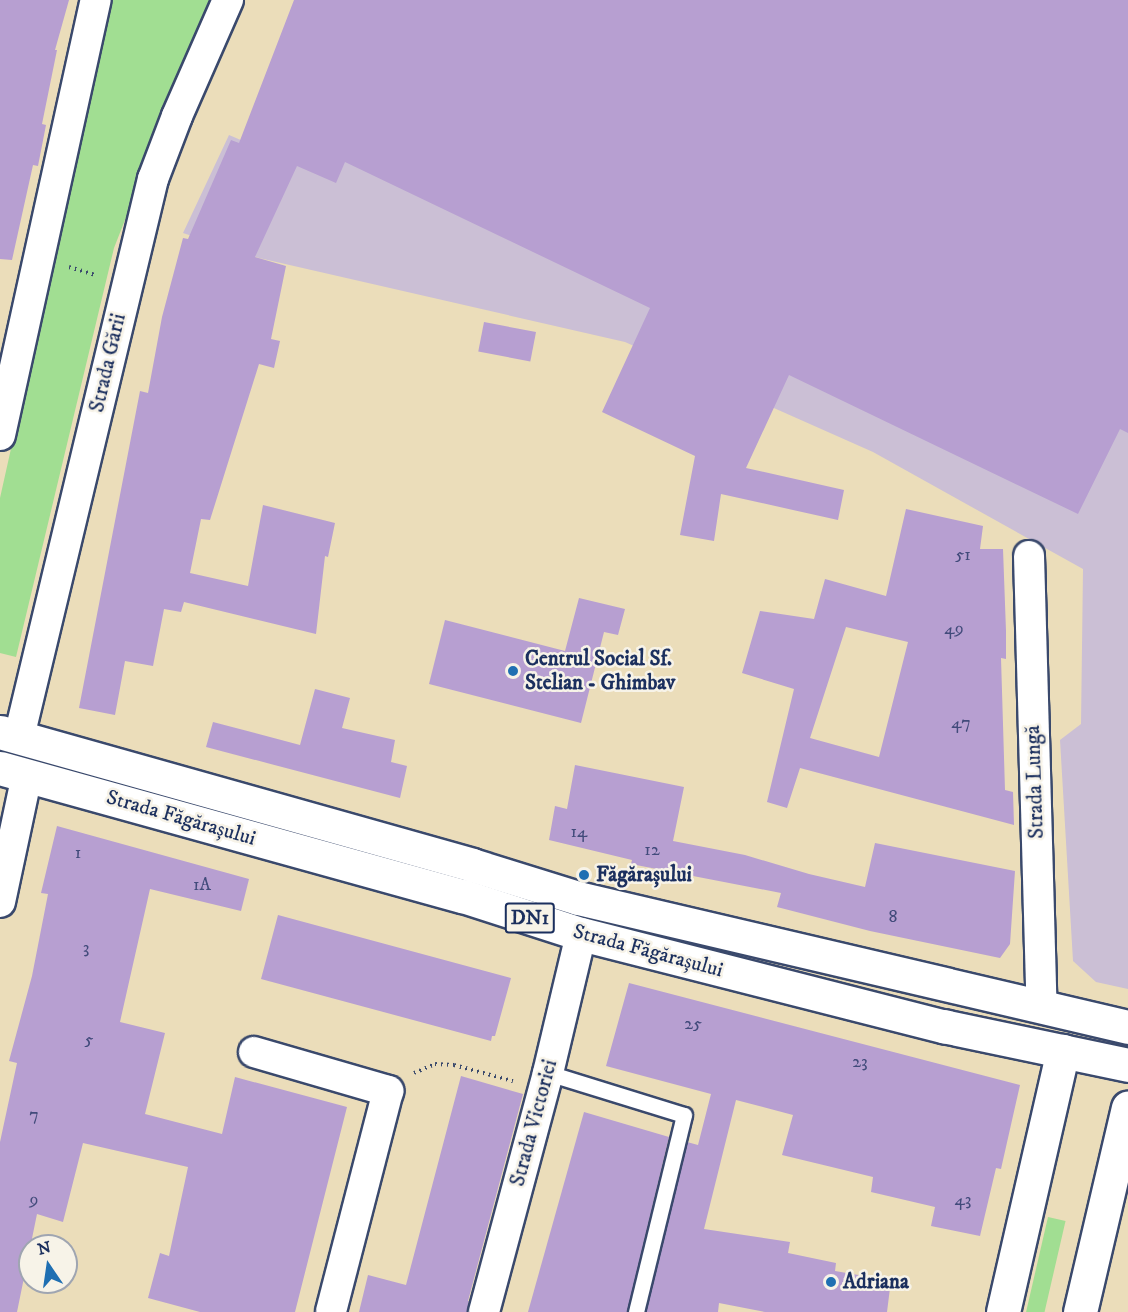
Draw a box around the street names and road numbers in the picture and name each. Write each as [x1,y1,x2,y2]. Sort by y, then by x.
street label: Strada Gării [84,311,132,415]
street label: Strada Lungă [1020,725,1050,839]
street label: Strada Făgărașului [103,785,259,851]
road number: DN1 [504,901,556,935]
street label: Strada Făgărașului [570,919,726,983]
street label: Strada Victoriei [505,1057,563,1189]

